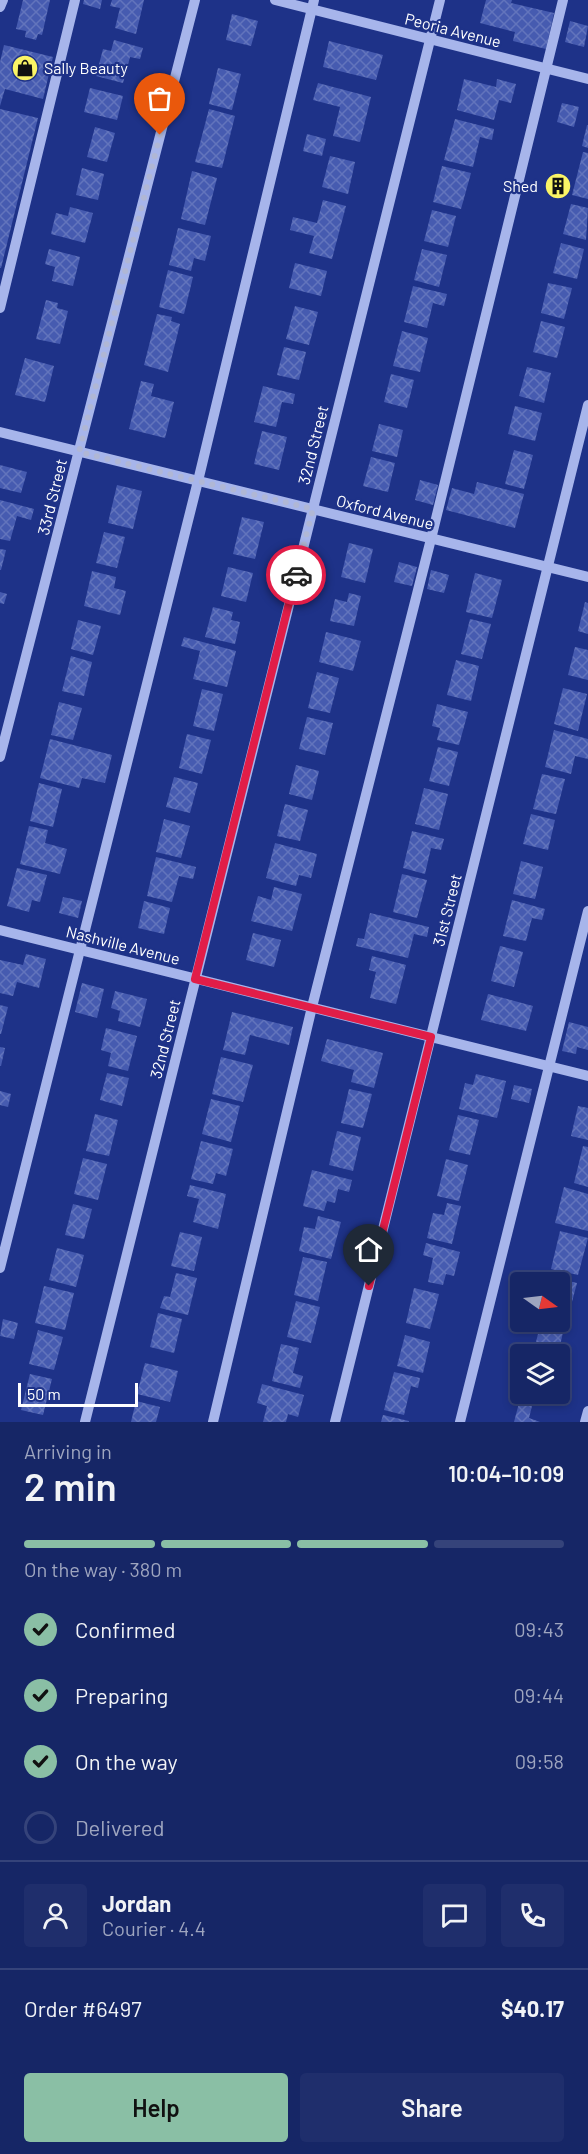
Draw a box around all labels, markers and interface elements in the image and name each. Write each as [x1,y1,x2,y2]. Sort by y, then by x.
street label: Peoria Avenue [403,8,503,51]
shop icon: Sally Beauty [10,53,40,83]
place label: Sally Beauty [44,58,128,77]
pin [134,73,185,135]
icon: bag [143,82,176,115]
building icon: Shed [543,171,573,201]
place label: Shed [503,176,538,195]
street label: 32nd Street [294,403,332,486]
street label: 33rd Street [33,457,70,537]
street label: Oxford Avenue [334,490,436,533]
courier [266,545,326,605]
icon: car [280,559,313,592]
street label: 31st Street [428,872,465,948]
street label: Nashville Avenue [64,921,182,968]
street label: 32nd Street [146,997,184,1080]
pin [343,1224,394,1286]
icon: home [352,1233,385,1266]
north arrow [510,1272,570,1332]
map controls [510,1272,570,1404]
button: layers [510,1344,570,1404]
scale bar [18,1380,138,1408]
text: 50 m [27,1384,61,1403]
text: Arriving in [24,1439,112,1463]
text: 10:04–10:09 [448,1460,564,1486]
text: 2 min [24,1462,117,1509]
text: On the way · 380 m [24,1557,182,1581]
icon: check [24,1613,57,1646]
text: Confirmed [75,1616,175,1642]
text: 09:43 [514,1617,564,1641]
icon: check [24,1679,57,1712]
text: Preparing [75,1682,168,1708]
text: 09:44 [513,1683,564,1707]
icon: check [24,1745,57,1778]
text: On the way [75,1748,178,1774]
text: 09:58 [515,1749,564,1773]
text: Delivered [75,1814,164,1840]
button: person [24,1884,87,1947]
button: chat [423,1884,486,1947]
button: phone [501,1884,564,1947]
text: Jordan [102,1890,171,1916]
text: Courier · 4.4 [102,1916,206,1940]
text: Order #6497 [24,1995,142,2021]
text: $40.17 [501,1995,564,2021]
button: Help [24,2073,288,2142]
button: Share [300,2073,564,2142]

